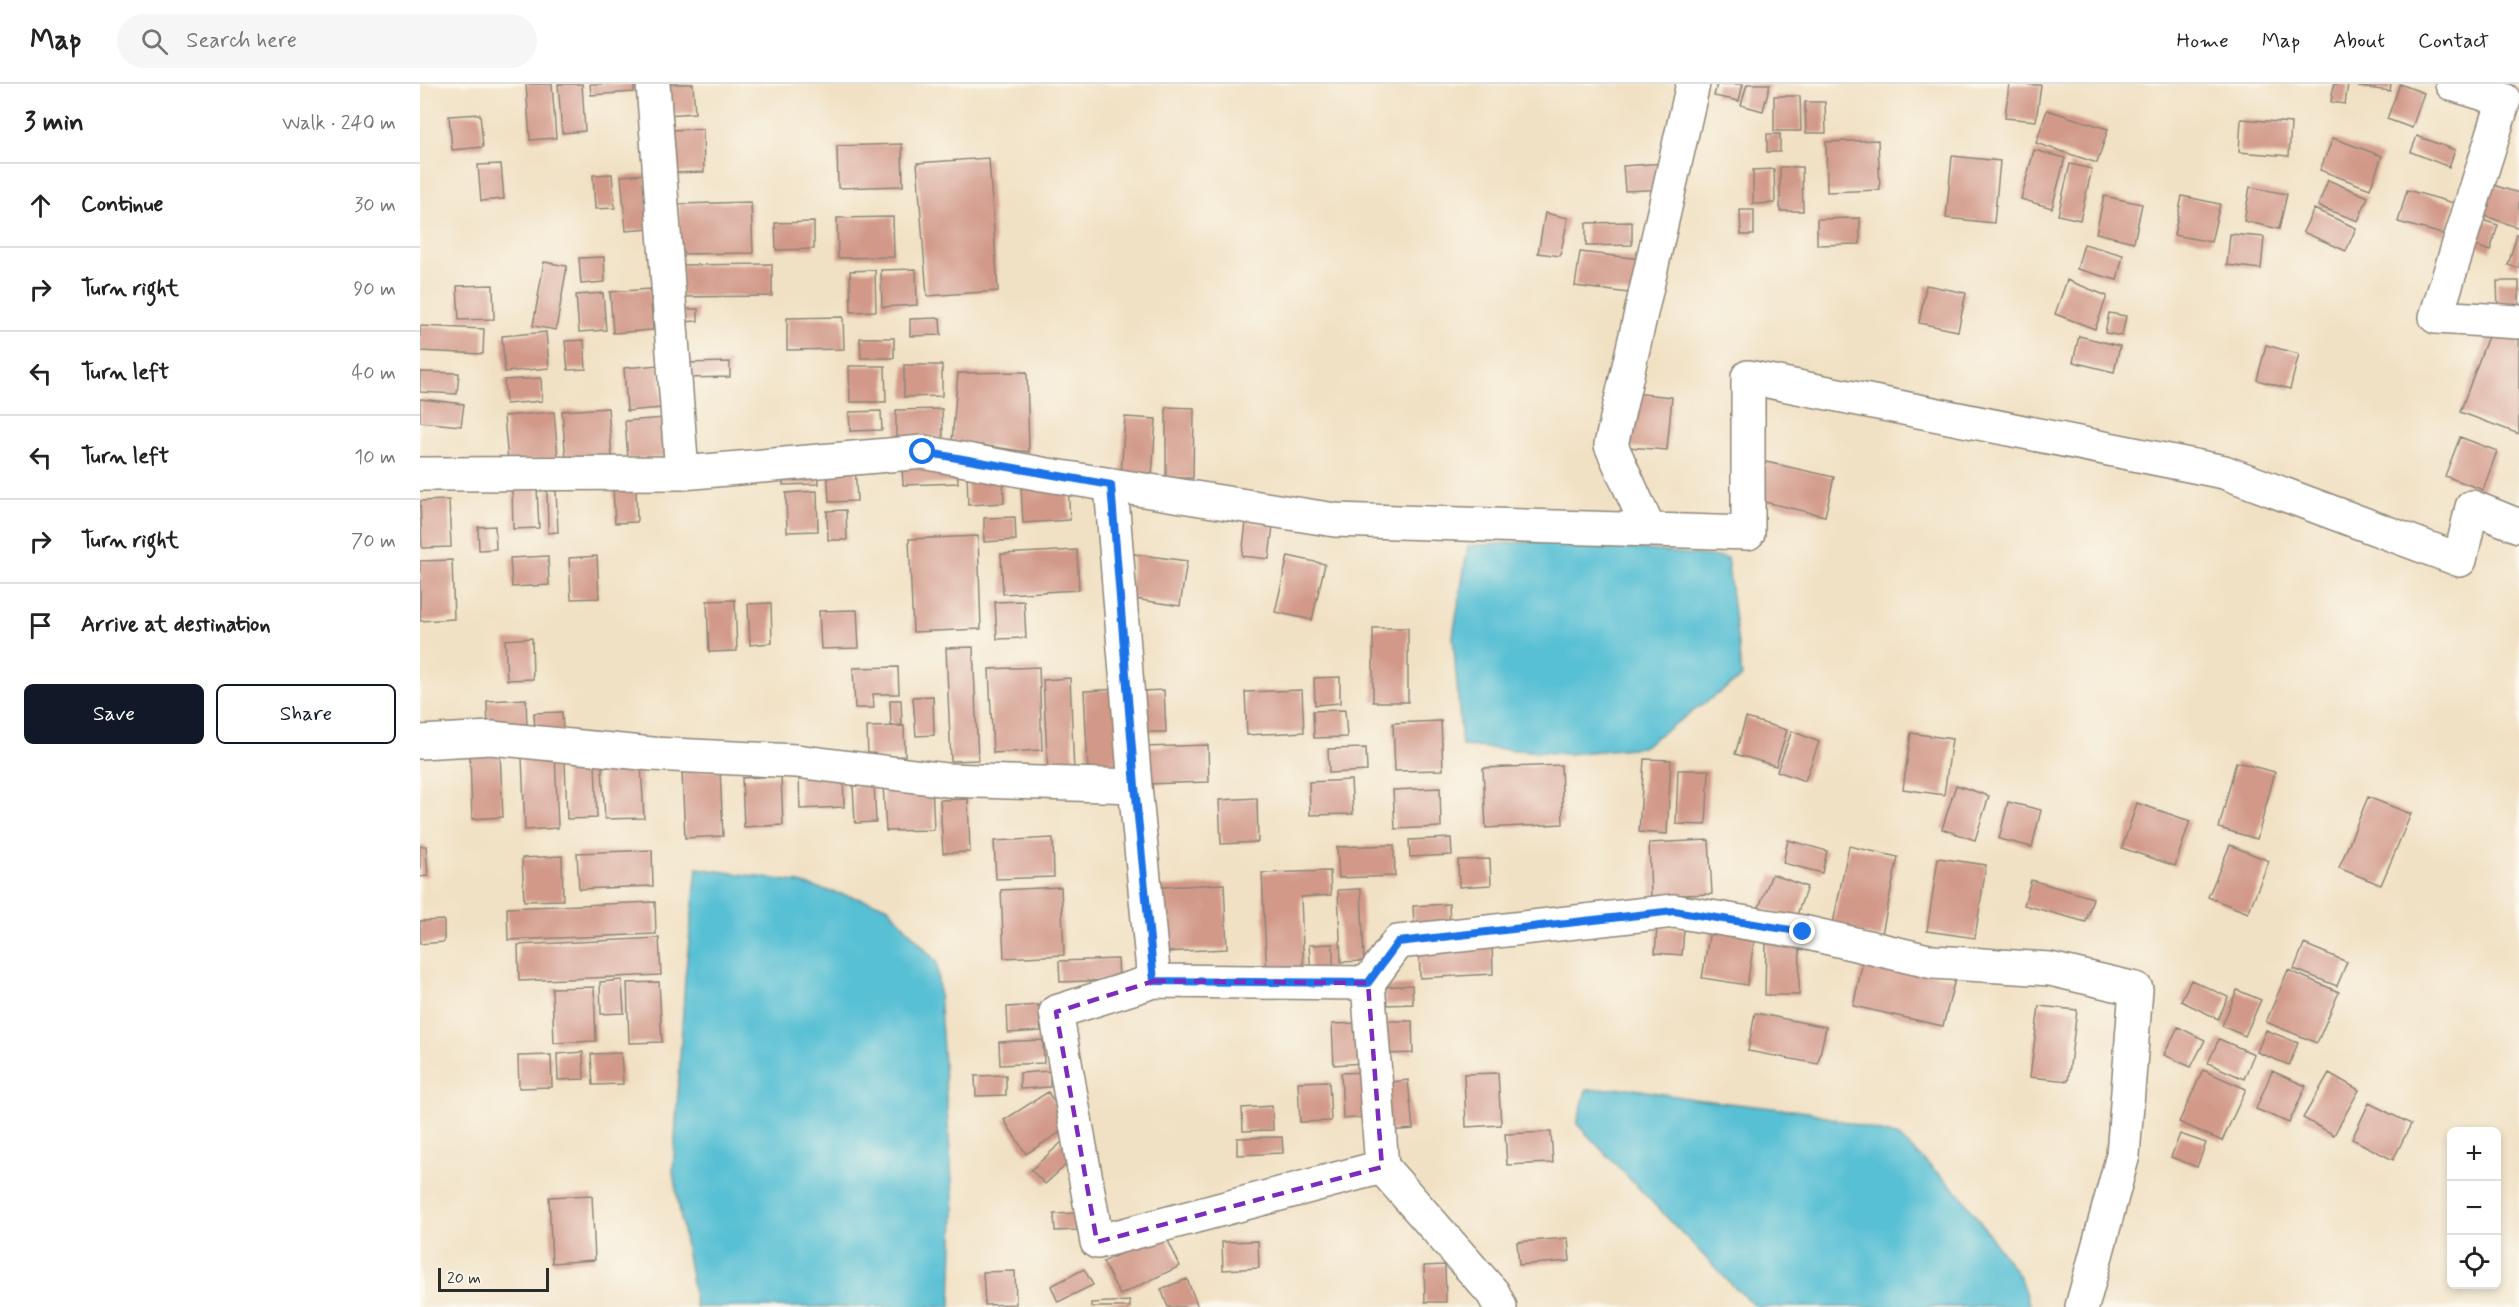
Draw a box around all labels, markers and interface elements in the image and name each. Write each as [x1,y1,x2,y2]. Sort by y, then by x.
search box [117,14,537,68]
text: Map [30,23,81,60]
icon: search [138,25,171,58]
text: Search here [186,27,297,55]
text: Home [2177,27,2229,55]
text: Map [2262,27,2300,55]
text: About [2333,27,2385,55]
text: Contact [2418,27,2489,55]
text: 3 min [24,106,84,140]
text: Walk · 240 m [282,110,396,137]
icon: ahead [24,189,57,222]
text: Continue [81,191,163,219]
text: 30 m [354,192,396,219]
icon: right [24,273,57,306]
text: Turn right [81,275,179,303]
text: 90 m [353,276,396,303]
icon: left [24,357,57,390]
text: Turn left [81,359,169,387]
text: 40 m [352,360,396,387]
route start [909,438,935,464]
icon: left [24,441,57,474]
text: Turn left [81,443,169,471]
text: 10 m [354,444,396,471]
icon: right [24,525,57,558]
text: Turn right [81,527,179,555]
text: 70 m [351,528,396,555]
icon: arrive [24,609,57,642]
text: Arrive at destination [81,611,271,639]
button: Save [24,684,204,744]
button: Share [216,684,396,744]
route end [1789,918,1815,944]
map controls [2447,1127,2501,1289]
button: + [2447,1127,2501,1181]
button: − [2447,1181,2501,1235]
button: locate [2447,1235,2501,1289]
scale bar [438,1265,549,1292]
text: 20 m [447,1268,481,1289]

